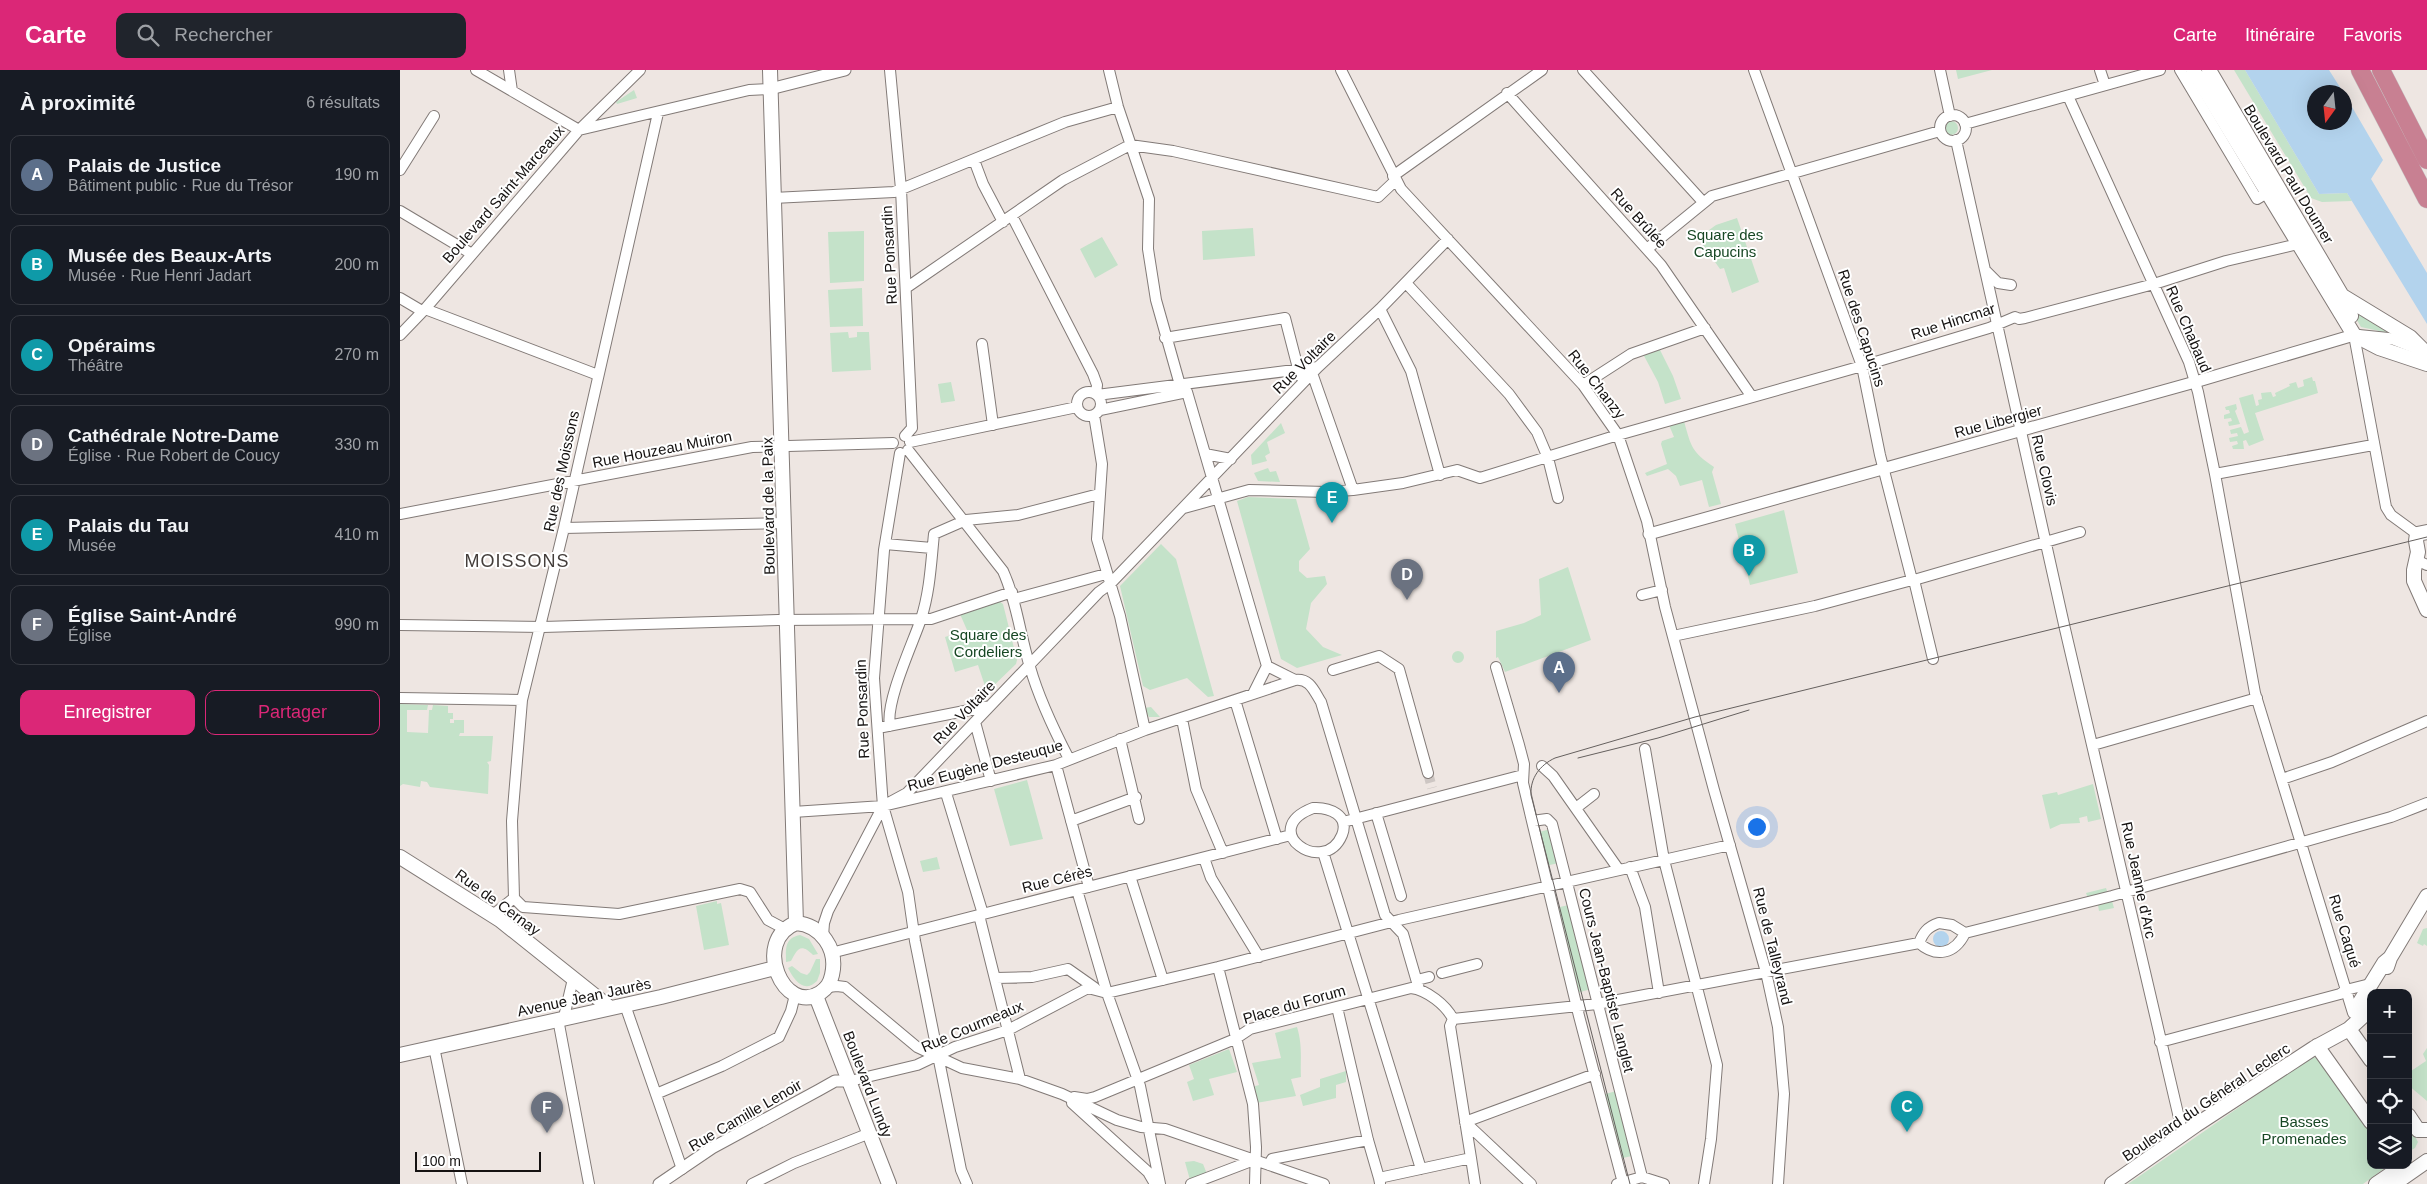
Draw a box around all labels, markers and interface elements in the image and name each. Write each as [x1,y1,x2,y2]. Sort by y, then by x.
search box [116,13,466,58]
text: Carte [25,21,86,48]
icon: search [134,21,162,49]
text: Rechercher [174,24,273,45]
text: Carte [2173,25,2217,45]
text: Itinéraire [2245,25,2315,45]
text: Favoris [2343,25,2402,45]
north arrow [2307,85,2352,130]
text: À proximité [20,91,136,114]
text: 6 résultats [306,94,380,111]
street label: Boulevard Paul Doumer [2241,101,2337,247]
street label: Boulevard Saint-Marceaux [439,121,568,266]
text: Palais de Justice [68,155,221,176]
text: A [31,166,43,183]
text: 190 m [335,166,379,183]
text: Bâtiment public · Rue du Trésor [68,177,293,194]
street label: Rue Brûlée [1608,184,1670,252]
street label: Rue Ponsardin [878,205,900,305]
park label: Square des Capucins [1687,226,1763,260]
text: Musée des Beaux-Arts [68,245,272,266]
text: B [31,256,43,273]
text: 200 m [335,256,379,273]
text: Musée · Rue Henri Jadart [68,267,251,284]
street label: Rue des Capucins [1835,267,1889,389]
street label: Rue Chabaud [2163,283,2215,375]
street label: Rue Hincmar [1909,299,1997,343]
street label: Rue Voltaire [1269,327,1339,397]
text: Opéraims [68,335,156,356]
text: C [31,346,43,363]
text: 270 m [335,346,379,363]
street label: Rue Chanzy [1565,346,1629,422]
text: Théâtre [68,357,123,374]
street label: Rue Libergier [1952,401,2044,441]
street label: Rue des Moissons [540,409,582,533]
text: Cathédrale Notre-Dame [68,425,279,446]
street label: Rue Houzeau Muiron [591,427,733,471]
street label: Rue Clovis [2029,433,2061,507]
text: D [31,436,43,453]
text: 330 m [335,436,379,453]
street label: Boulevard de la Paix [758,437,778,575]
text: Église · Rue Robert de Coucy [68,447,280,464]
pin: E [1316,482,1348,523]
text: Palais du Tau [68,515,189,536]
text: E [32,526,42,543]
text: 410 m [335,526,379,543]
pin: B [1733,535,1765,576]
text: Musée [68,537,116,554]
district label: MOISSONS [464,551,570,571]
pin: D [1391,559,1423,600]
text: Église Saint-André [68,605,237,626]
text: F [32,616,42,633]
text: 990 m [335,616,379,633]
park label: Square des Cordeliers [950,626,1026,660]
text: Église [68,627,112,644]
pin: A [1543,652,1575,693]
street label: Rue Ponsardin [852,659,872,759]
street label: Rue Voltaire [930,677,998,747]
button: Enregistrer [20,690,195,735]
button: Partager [205,690,380,735]
street label: Rue Eugène Desteuque [905,736,1065,794]
your location [1744,814,1770,840]
street label: Rue Jeanne d'Arc [2118,820,2160,940]
street label: Rue Cérès [1020,862,1094,896]
street label: Rue de Cernay [452,865,544,939]
street label: Rue de Talleyrand [1750,885,1796,1007]
street label: Cours Jean-Baptiste Langlet [1576,886,1638,1075]
street label: Rue Caqué [2326,892,2364,970]
street label: Avenue Jean Jaurès [515,974,653,1020]
street label: Place du Forum [1241,981,1347,1027]
map controls [2367,989,2412,1169]
button: + [2367,989,2412,1034]
street label: Rue Courmeaux [918,997,1026,1055]
street label: Boulevard Lundy [840,1028,896,1140]
button: − [2367,1034,2412,1079]
street label: Boulevard du Général Leclerc [2119,1039,2293,1165]
street label: Rue Camille Lenoir [686,1076,804,1154]
button: locate [2367,1079,2412,1124]
pin: C [1891,1091,1923,1132]
pin: F [531,1092,563,1133]
park label: Basses Promenades [2261,1113,2347,1147]
button: layers [2367,1124,2412,1169]
scale bar [415,1149,541,1172]
text: 100 m [422,1153,461,1169]

